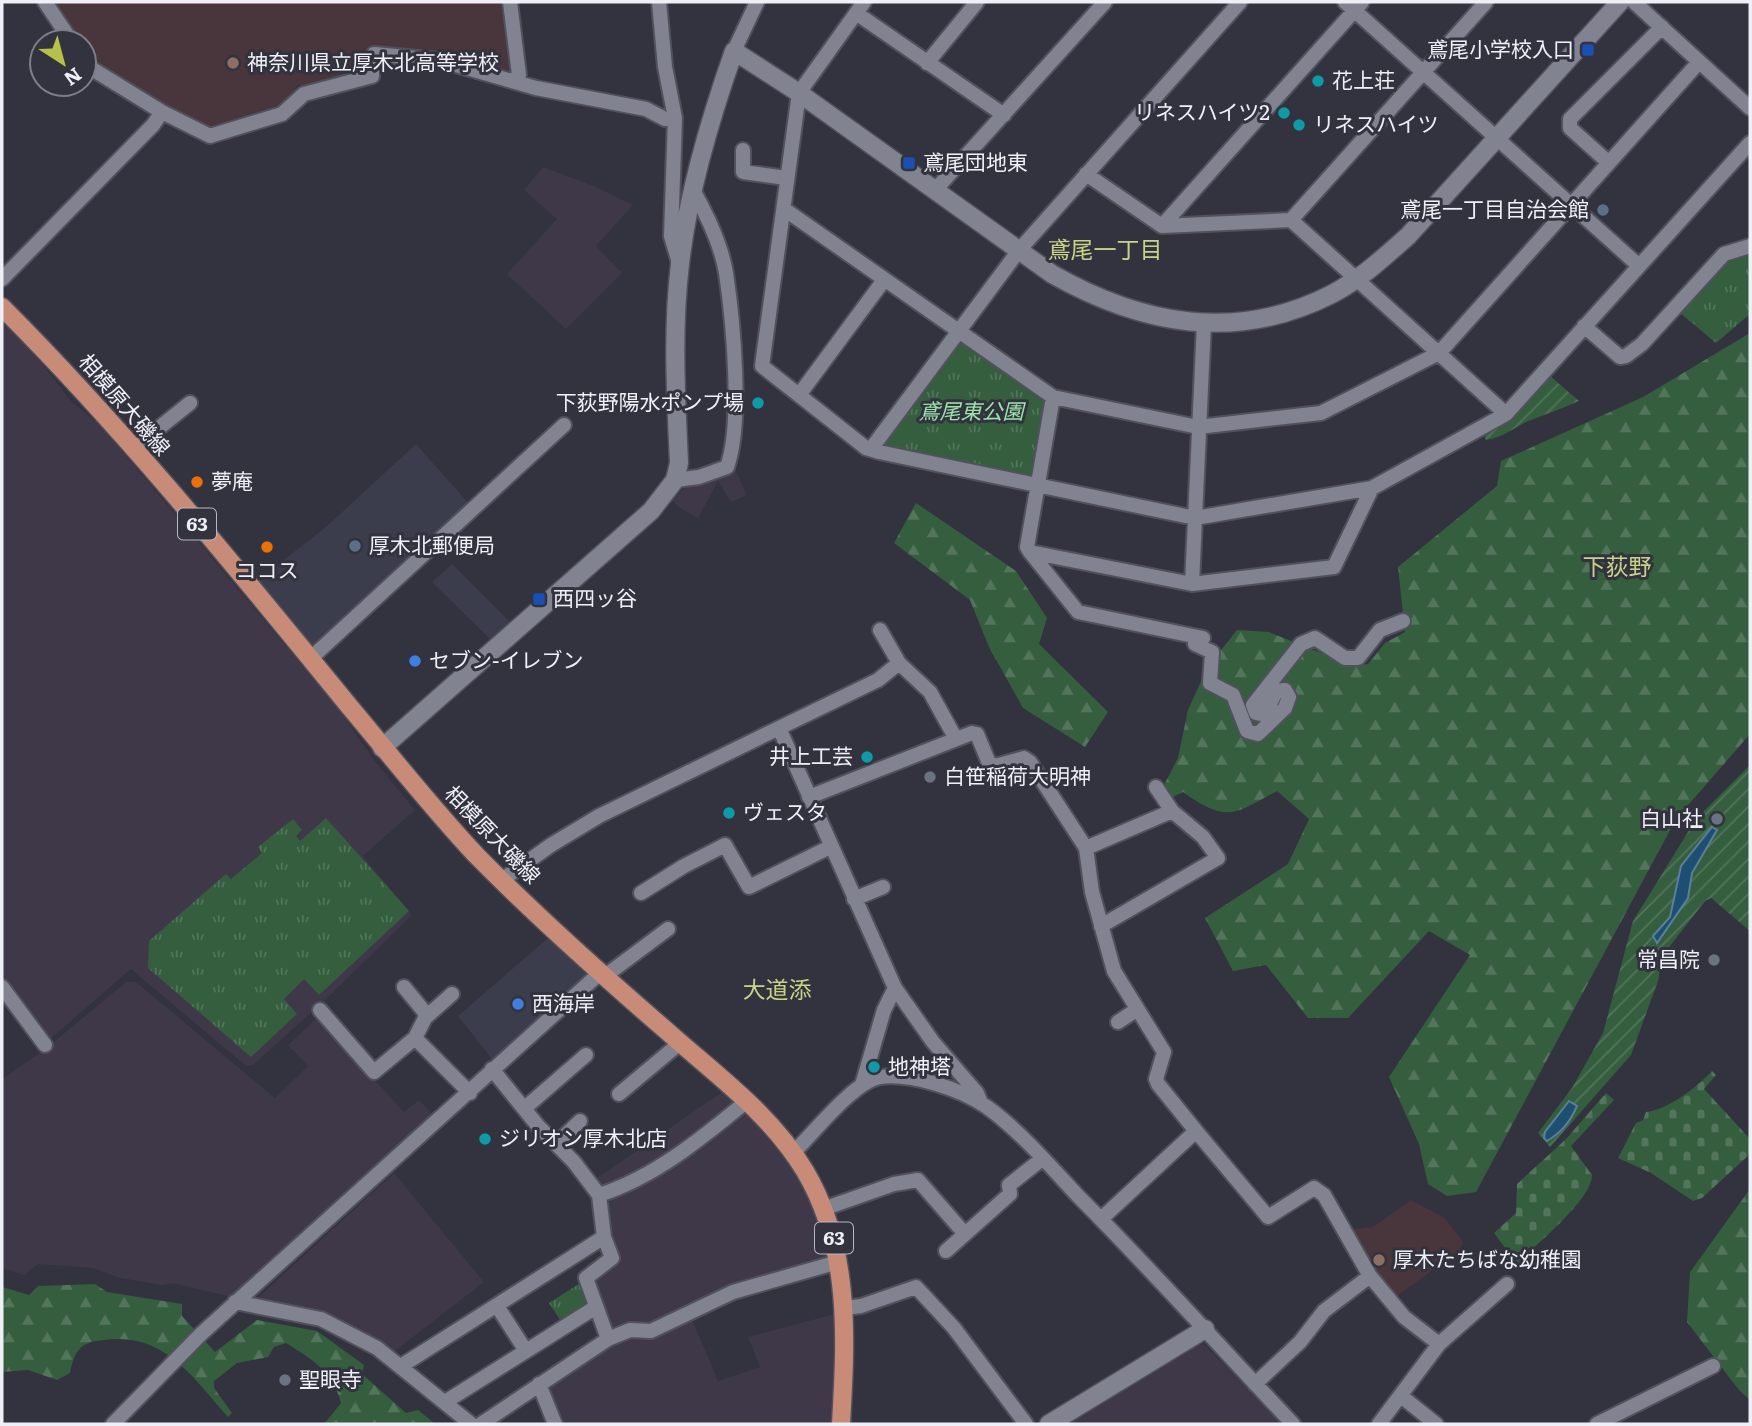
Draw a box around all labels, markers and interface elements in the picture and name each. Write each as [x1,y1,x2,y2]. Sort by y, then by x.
north arrow [28,28,98,98]
place label: 鳶尾小学校入口 [1427,32,1574,63]
marker: 鳶尾小学校入口 [1580,42,1596,58]
place label: 神奈川県立厚木北高等学校 [247,45,499,76]
marker: 神奈川県立厚木北高等学校 [225,55,241,71]
text: N [59,62,88,94]
place label: 花上荘 [1332,63,1395,94]
marker: 花上荘 [1310,73,1326,89]
place label: リネスハイツ2 [1134,95,1270,126]
marker: リネスハイツ2 [1276,105,1292,121]
place label: リネスハイツ [1313,107,1439,138]
marker: リネスハイツ [1291,117,1307,133]
place label: 鳶尾団地東 [923,145,1028,176]
marker: 鳶尾団地東 [901,155,917,171]
place label: 鳶尾一丁目自治会館 [1400,192,1589,223]
marker: 鳶尾一丁目自治会館 [1595,202,1611,218]
district label: 鳶尾一丁目 [1048,231,1163,265]
street label: 相模原大磯線 [73,346,179,461]
place label: 下荻野陽水ポンプ場 [556,385,744,416]
park label: 鳶尾東公園 [919,394,1026,425]
marker: 下荻野陽水ポンプ場 [750,395,766,411]
place label: 夢庵 [211,464,253,495]
marker: 夢庵 [189,474,205,490]
road number: 63 [178,509,216,540]
place label: 厚木北郵便局 [369,528,495,559]
marker: 厚木北郵便局 [347,538,363,554]
marker: ココス [259,539,275,555]
district label: 下荻野 [1583,548,1652,582]
place label: ココス [236,553,299,584]
place label: 西四ッ谷 [553,581,637,612]
marker: 西四ッ谷 [531,591,547,607]
place label: セブン-イレブン [429,643,583,674]
marker: セブン-イレブン [407,653,423,669]
place label: 井上工芸 [769,739,853,770]
marker: 井上工芸 [859,749,875,765]
place label: 白笹稲荷大明神 [944,759,1091,790]
marker: 白笹稲荷大明神 [922,769,938,785]
street label: 相模原大磯線 [439,777,549,889]
place label: ヴェスタ [743,795,827,826]
place label: 白山社 [1640,801,1703,832]
marker: ヴェスタ [721,805,737,821]
marker: 白山社 [1709,811,1725,827]
place label: 常昌院 [1637,942,1700,973]
marker: 常昌院 [1706,952,1722,968]
district label: 大道添 [743,971,812,1005]
place label: 西海岸 [532,986,595,1017]
marker: 西海岸 [510,996,526,1012]
place label: 地神塔 [888,1049,951,1080]
marker: 地神塔 [866,1059,882,1075]
place label: ジリオン厚木北店 [499,1121,667,1152]
marker: ジリオン厚木北店 [477,1131,493,1147]
road number: 63 [815,1222,853,1254]
place label: 厚木たちばな幼稚園 [1393,1242,1582,1273]
marker: 厚木たちばな幼稚園 [1371,1252,1387,1268]
place label: 聖眼寺 [299,1362,362,1393]
marker: 聖眼寺 [277,1372,293,1388]

